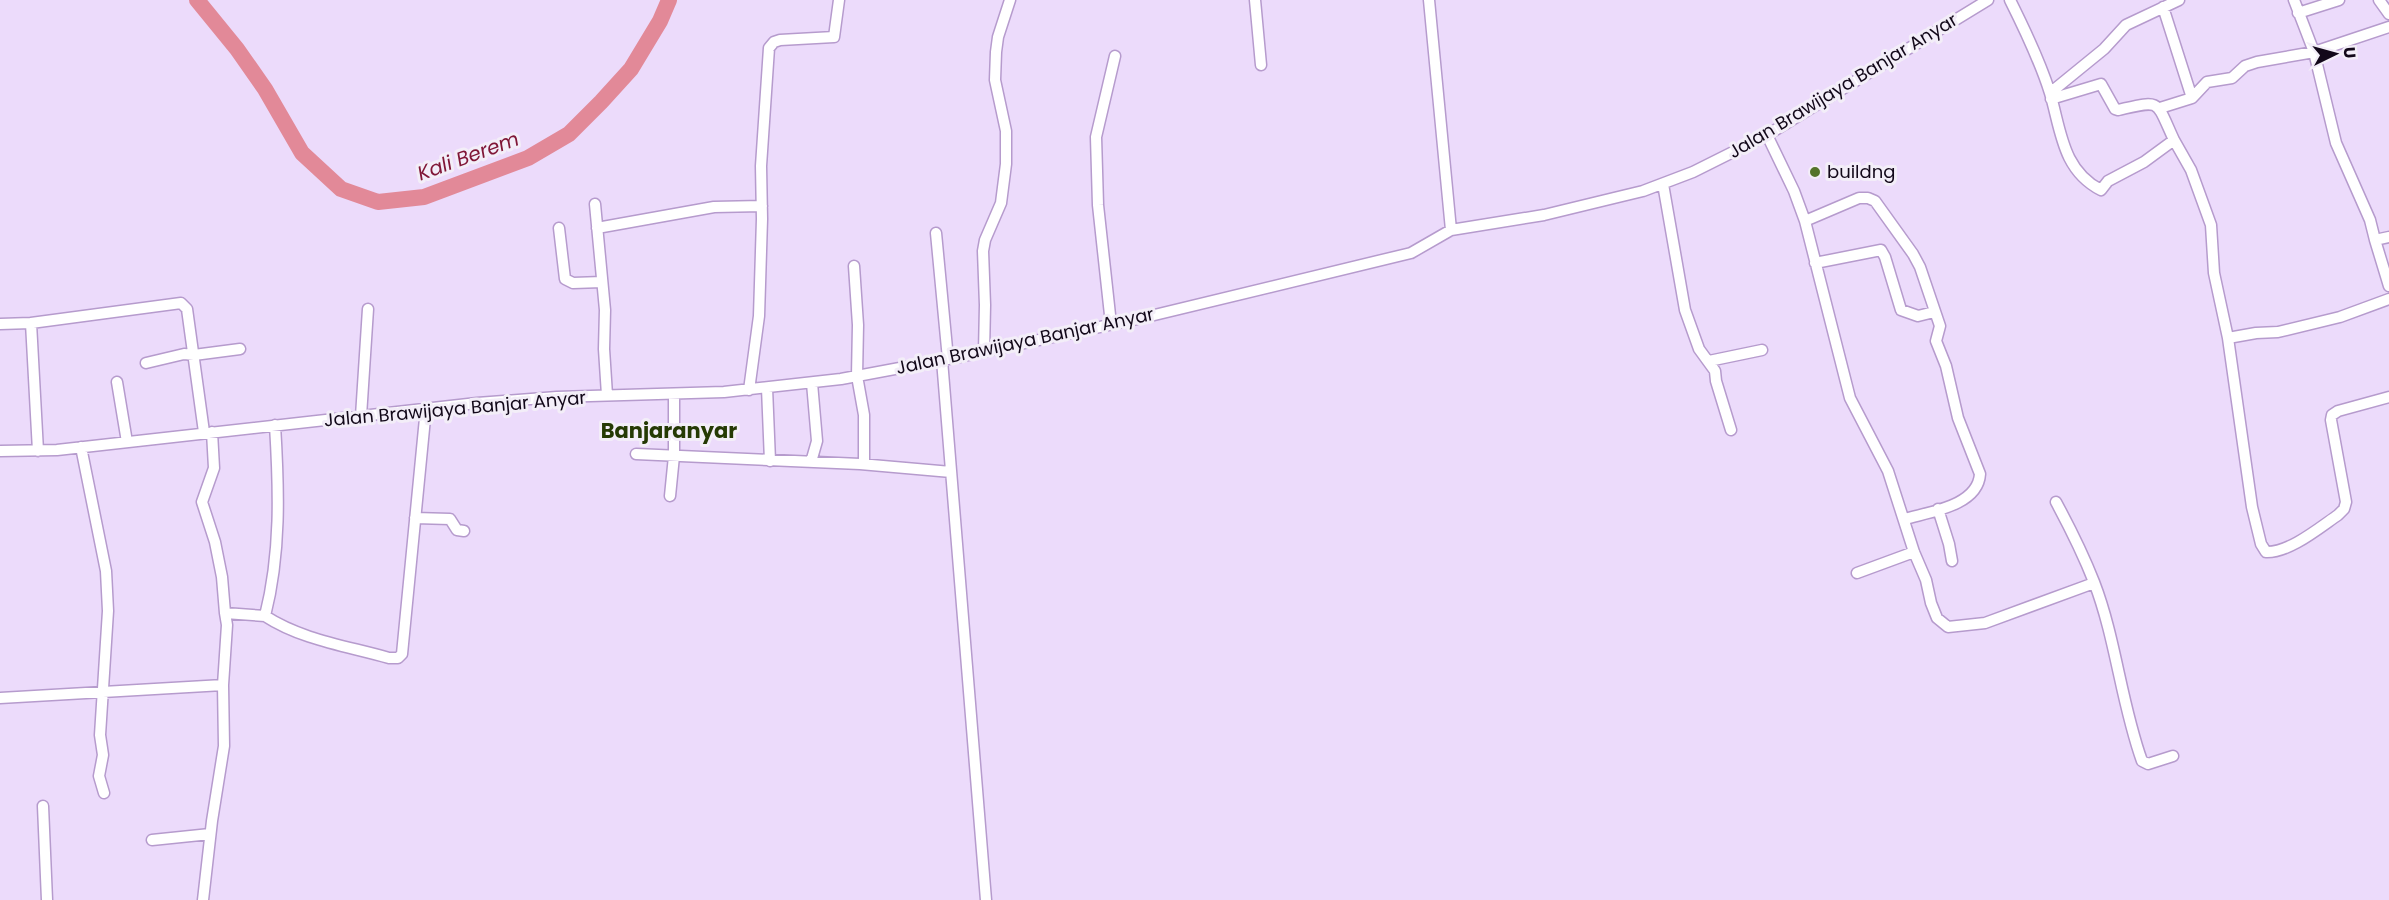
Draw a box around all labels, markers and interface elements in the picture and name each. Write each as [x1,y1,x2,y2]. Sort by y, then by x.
street label: Jalan Brawijaya Banjar Anyar [1724,7,1962,164]
north arrow [2305,24,2365,84]
text: U [2337,46,2361,59]
water label: Kali Berem [413,125,523,187]
place label: buildng [1827,159,1895,184]
marker: buildng [1808,165,1822,179]
street label: Jalan Brawijaya Banjar Anyar [894,301,1156,380]
street label: Jalan Brawijaya Banjar Anyar [323,385,587,432]
district label: Banjaranyar [601,416,737,445]

